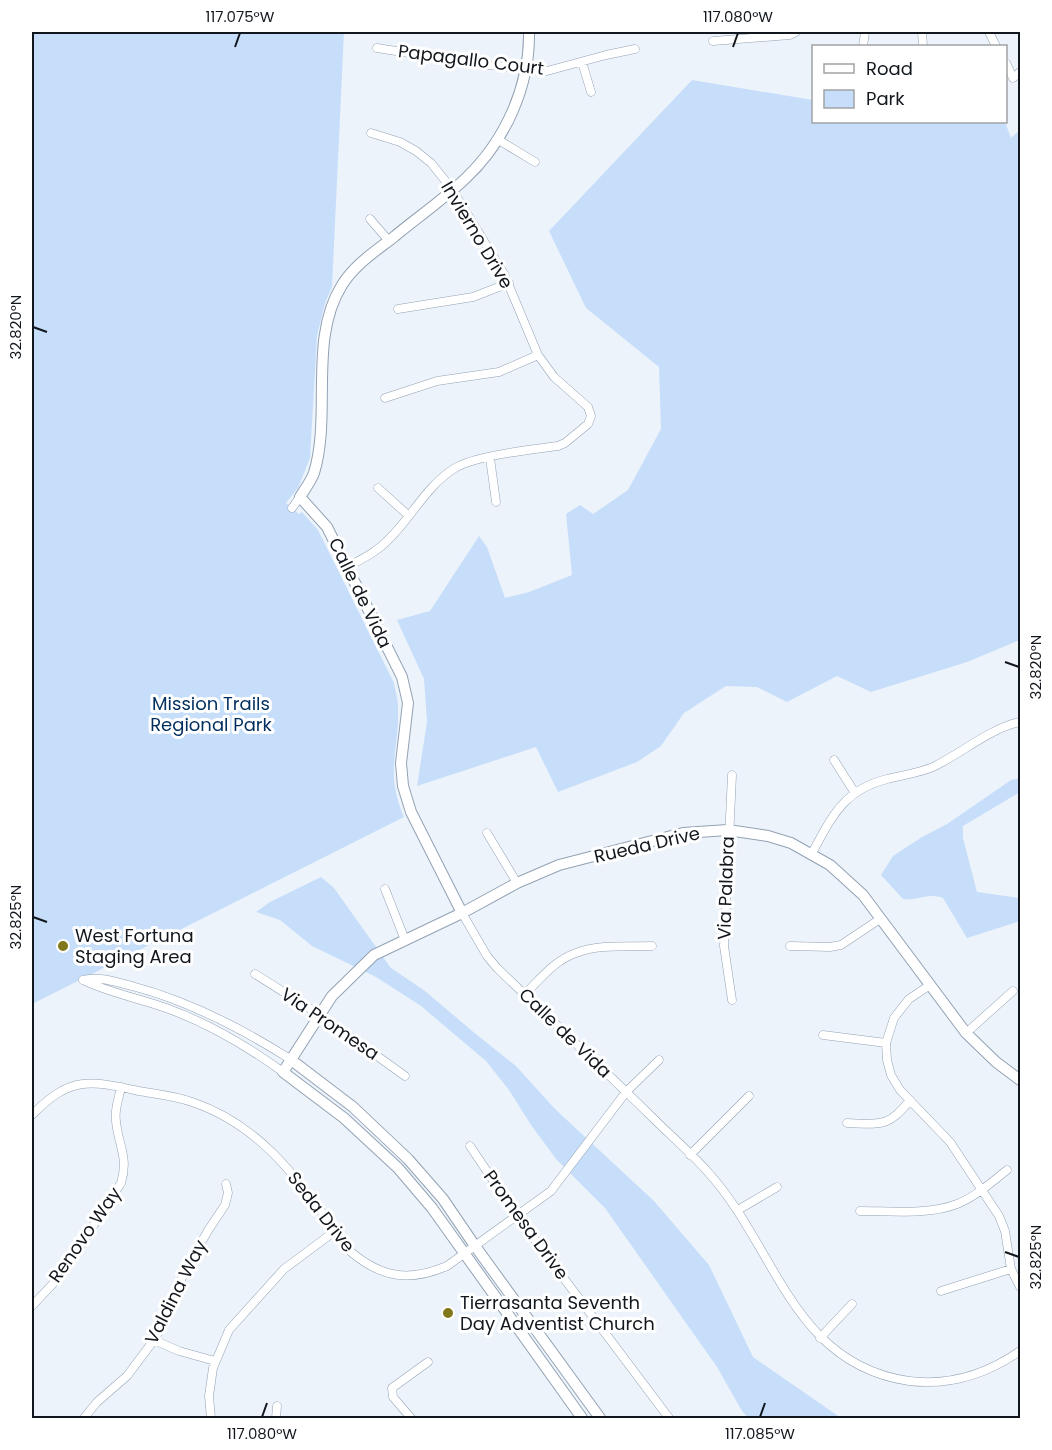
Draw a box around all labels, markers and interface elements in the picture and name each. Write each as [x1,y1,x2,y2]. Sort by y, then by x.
text: 117.075°W [206,6,275,27]
text: 117.080°W [703,6,773,27]
street label: Papagallo Court [397,38,545,81]
legend [812,45,1007,123]
text: Road [866,56,913,81]
text: Park [866,86,905,111]
street label: Invierno Drive [435,176,519,293]
text: 32.820°N [5,295,26,359]
street label: Calle de Vida [323,533,398,652]
text: 32.820°N [1025,635,1046,699]
park label: Mission Trails Regional Park [150,691,273,737]
street label: Rueda Drive [592,820,702,869]
street label: Via Palabra [711,836,740,940]
text: 32.825°N [5,885,26,949]
place label: West Fortuna Staging Area [75,923,194,969]
marker: West Fortuna Staging Area [56,939,70,953]
street label: Via Promesa [276,981,384,1066]
street label: Calle de Vida [514,982,617,1083]
street label: Promesa Drive [478,1165,575,1285]
street label: Seda Drive [282,1166,361,1257]
street label: Renovo Way [42,1182,127,1288]
text: 32.825°N [1025,1225,1046,1289]
street label: Valdina Way [139,1235,213,1348]
place label: Tierrasanta Seventh Day Adventist Church [460,1290,655,1336]
marker: Tierrasanta Seventh Day Adventist Church [441,1306,455,1320]
text: 117.080°W [227,1423,297,1444]
text: 117.085°W [725,1423,795,1444]

